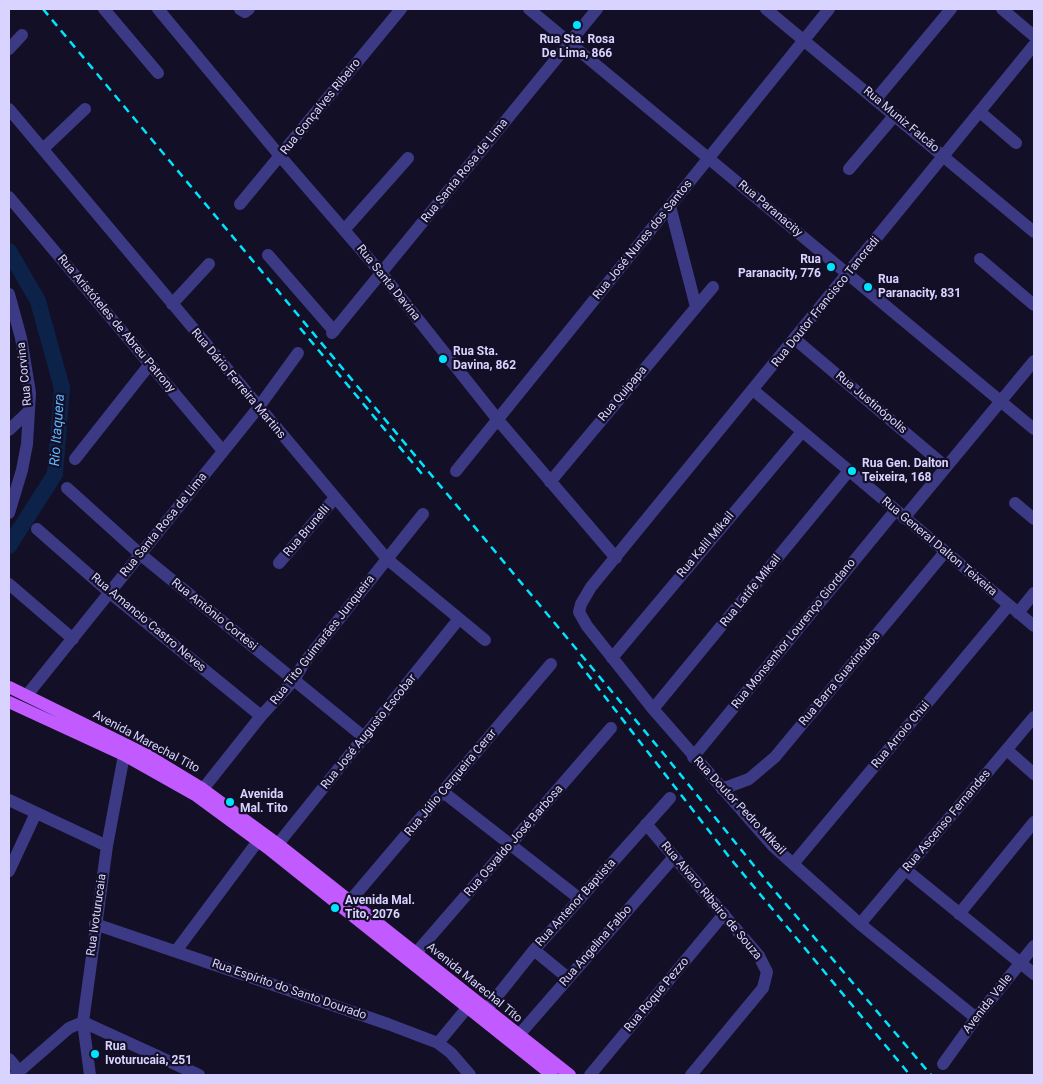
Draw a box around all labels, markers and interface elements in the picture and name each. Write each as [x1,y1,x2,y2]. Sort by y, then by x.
marker: Rua Sta. Rosa De Lima, 866 [571,19,583,31]
place label: Rua Sta. Rosa De Lima, 866 [539,33,615,61]
street label: Rua Gonçalves Ribeiro [278,56,364,158]
street label: Rua Muniz Falcão [860,84,942,156]
street label: Rua Santa Rosa de Lima [419,116,511,226]
street label: Rua José Nunes dos Santos [590,177,696,303]
street label: Rua Paranacity [735,178,805,240]
street label: Rua Doutor Francisco Tancredi [769,234,883,370]
street label: Rua Santa Davina [353,242,423,324]
street label: Rua Aristóteles de Abreu Patrony [54,252,178,396]
place label: Rua Paranacity, 776 [738,253,821,281]
marker: Rua Paranacity, 776 [825,261,837,273]
place label: Rua Paranacity, 831 [878,273,961,301]
marker: Rua Paranacity, 831 [862,281,874,293]
street label: Rua Dário Ferreira Martins [188,326,288,442]
street label: Rua Corvina [14,341,36,407]
place label: Rua Sta. Davina, 862 [453,345,516,373]
marker: Rua Sta. Davina, 862 [437,353,449,365]
street label: Rua Quipapa [596,363,650,425]
street label: Rua Justinópolis [832,369,910,437]
water label: Rio Itaquera [47,393,69,467]
place label: Rua Gen. Dalton Teixeira, 168 [862,457,948,485]
marker: Rua Gen. Dalton Teixeira, 168 [846,465,858,477]
street label: Rua Santa Rosa de Lima [118,470,210,580]
street label: Rua General Dalton Teixeira [878,494,1000,600]
street label: Rua Brunelli [281,502,333,560]
street label: Rua Kalil Mikail [674,509,738,581]
street label: Rua Latife Mikail [718,552,784,630]
street label: Rua Monsenhor Lourenço Giordano [729,556,859,712]
street label: Rua Amancio Castro Neves [88,571,208,675]
street label: Rua Tito Guimarães Junqueira [268,572,378,708]
street label: Rua Antônio Cortesi [168,576,260,654]
street label: Rua Barra Guaxinduba [796,629,884,729]
street label: Rua José Augusto Escobar [318,672,420,792]
street label: Rua Arroio Chui [869,699,933,771]
street label: Avenida Marechal Tito [90,708,202,776]
street label: Rua Júlio Cerqueira Cerar [402,727,500,839]
street label: Rua Doutor Pedro Mikail [690,754,788,858]
street label: Rua Ascenso Fernandes [900,767,994,875]
street label: Rua Osvaldo José Barbosa [462,782,566,900]
place label: Avenida Mal. Tito [240,788,288,816]
marker: Avenida Mal. Tito [224,796,236,808]
street label: Rua Alvaro Ribeiro de Souza [657,839,765,963]
street label: Rua Antenor Baptista [533,856,619,950]
street label: Rua Ivoturucaia [84,873,110,957]
place label: Avenida Mal. Tito, 2076 [345,894,415,922]
marker: Avenida Mal. Tito, 2076 [329,902,341,914]
street label: Rua Angelina Falbo [557,903,635,989]
street label: Avenida Marechal Tito [423,940,525,1026]
street label: Rua Roque Pezzo [622,955,692,1035]
street label: Rua Espírito do Santo Dourado [210,957,368,1023]
street label: Avenida Valle [960,971,1016,1037]
place label: Rua Ivoturucaia, 251 [105,1040,192,1068]
marker: Rua Ivoturucaia, 251 [89,1048,101,1060]

